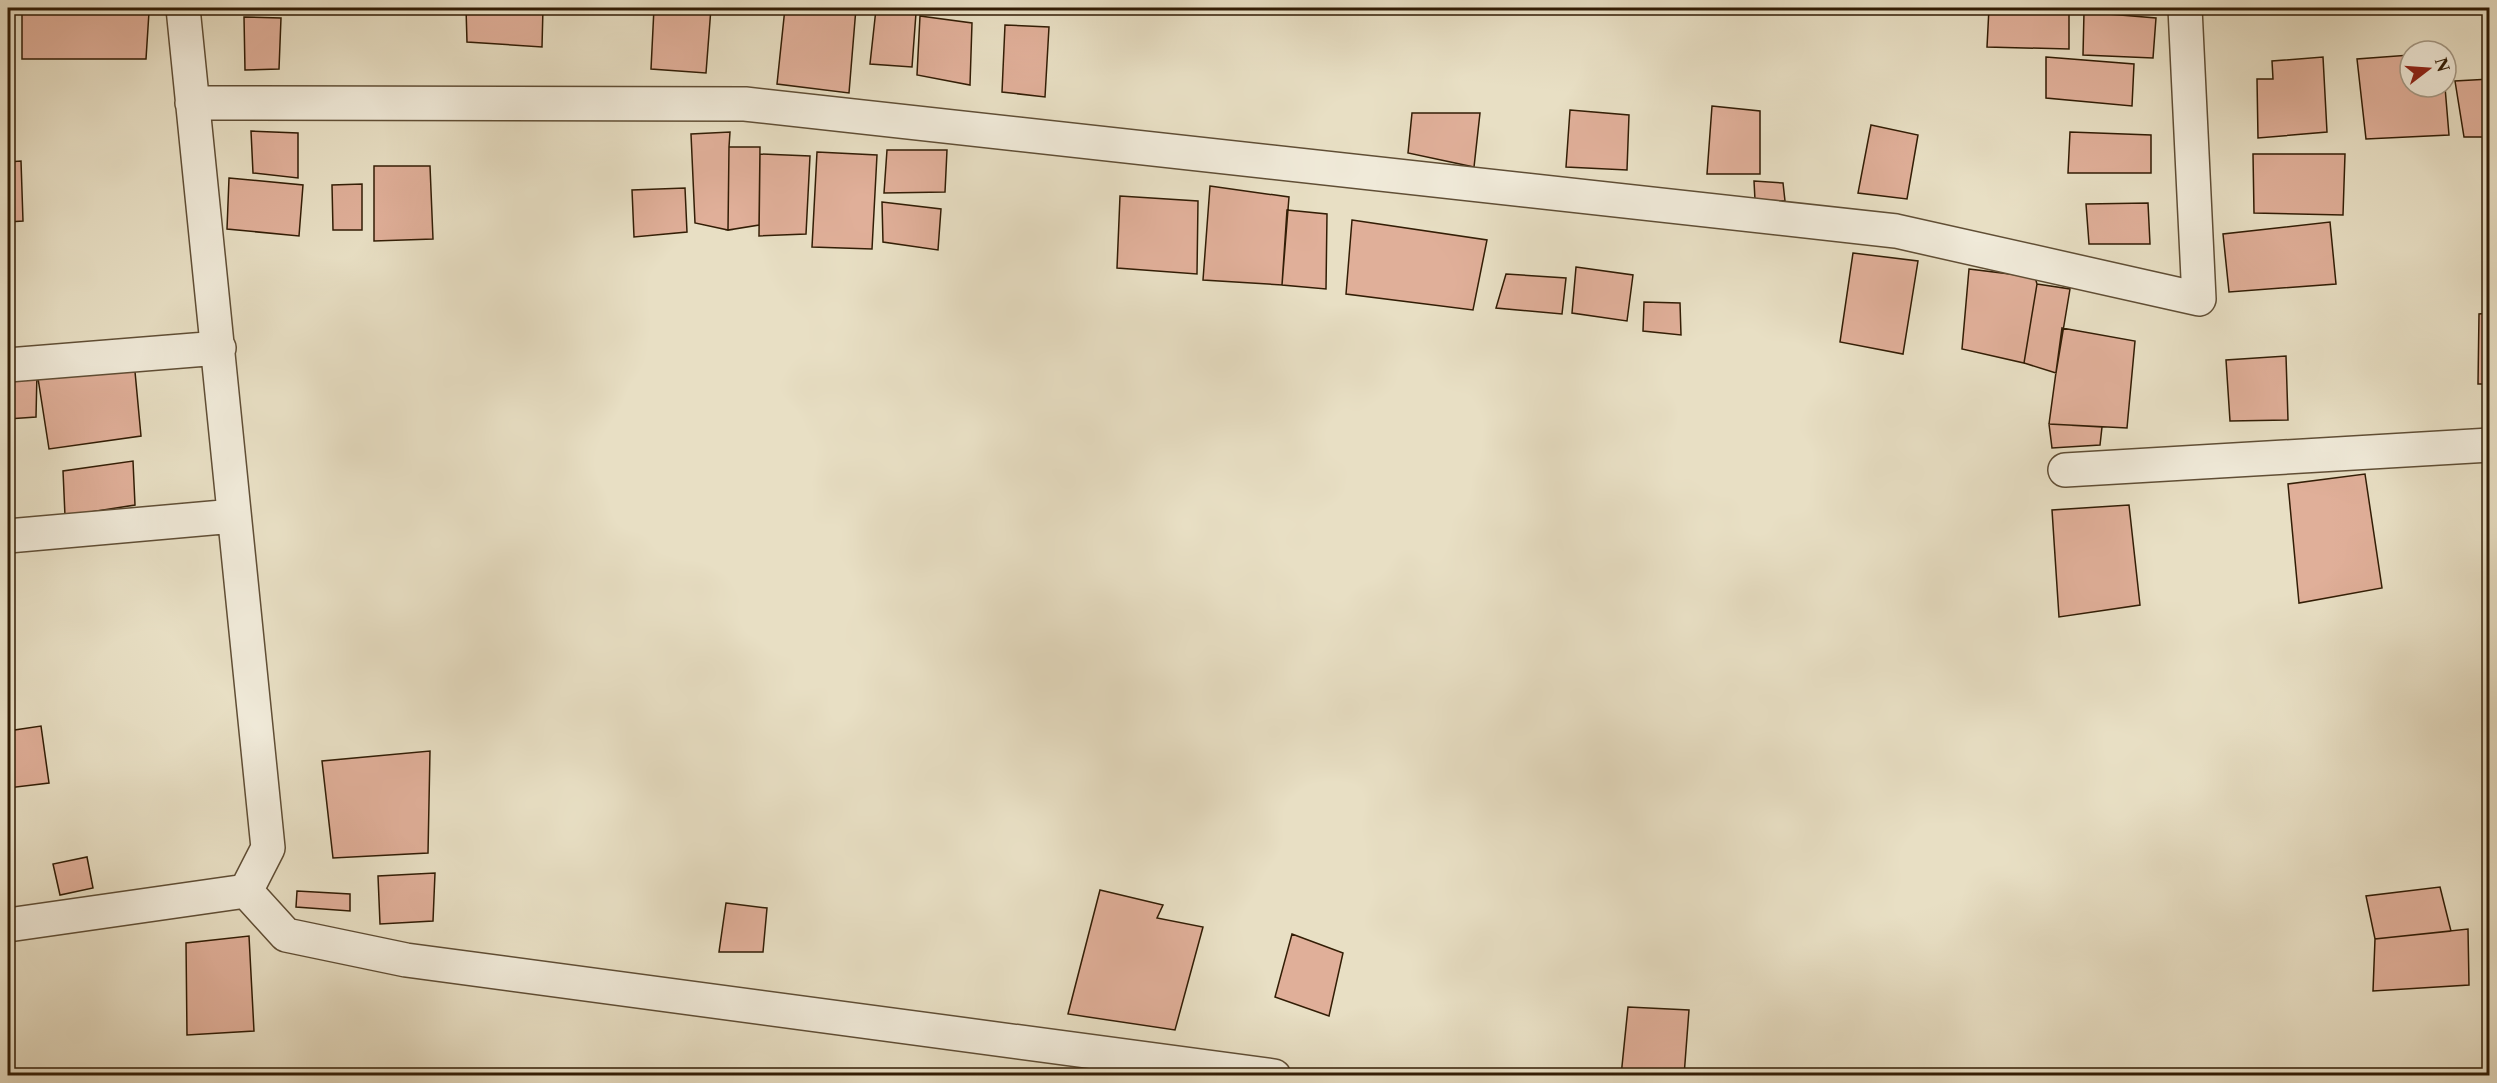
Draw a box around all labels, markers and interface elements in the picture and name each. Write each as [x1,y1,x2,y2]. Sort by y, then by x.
north arrow [2398,39,2458,99]
text: N [2431,55,2454,74]

